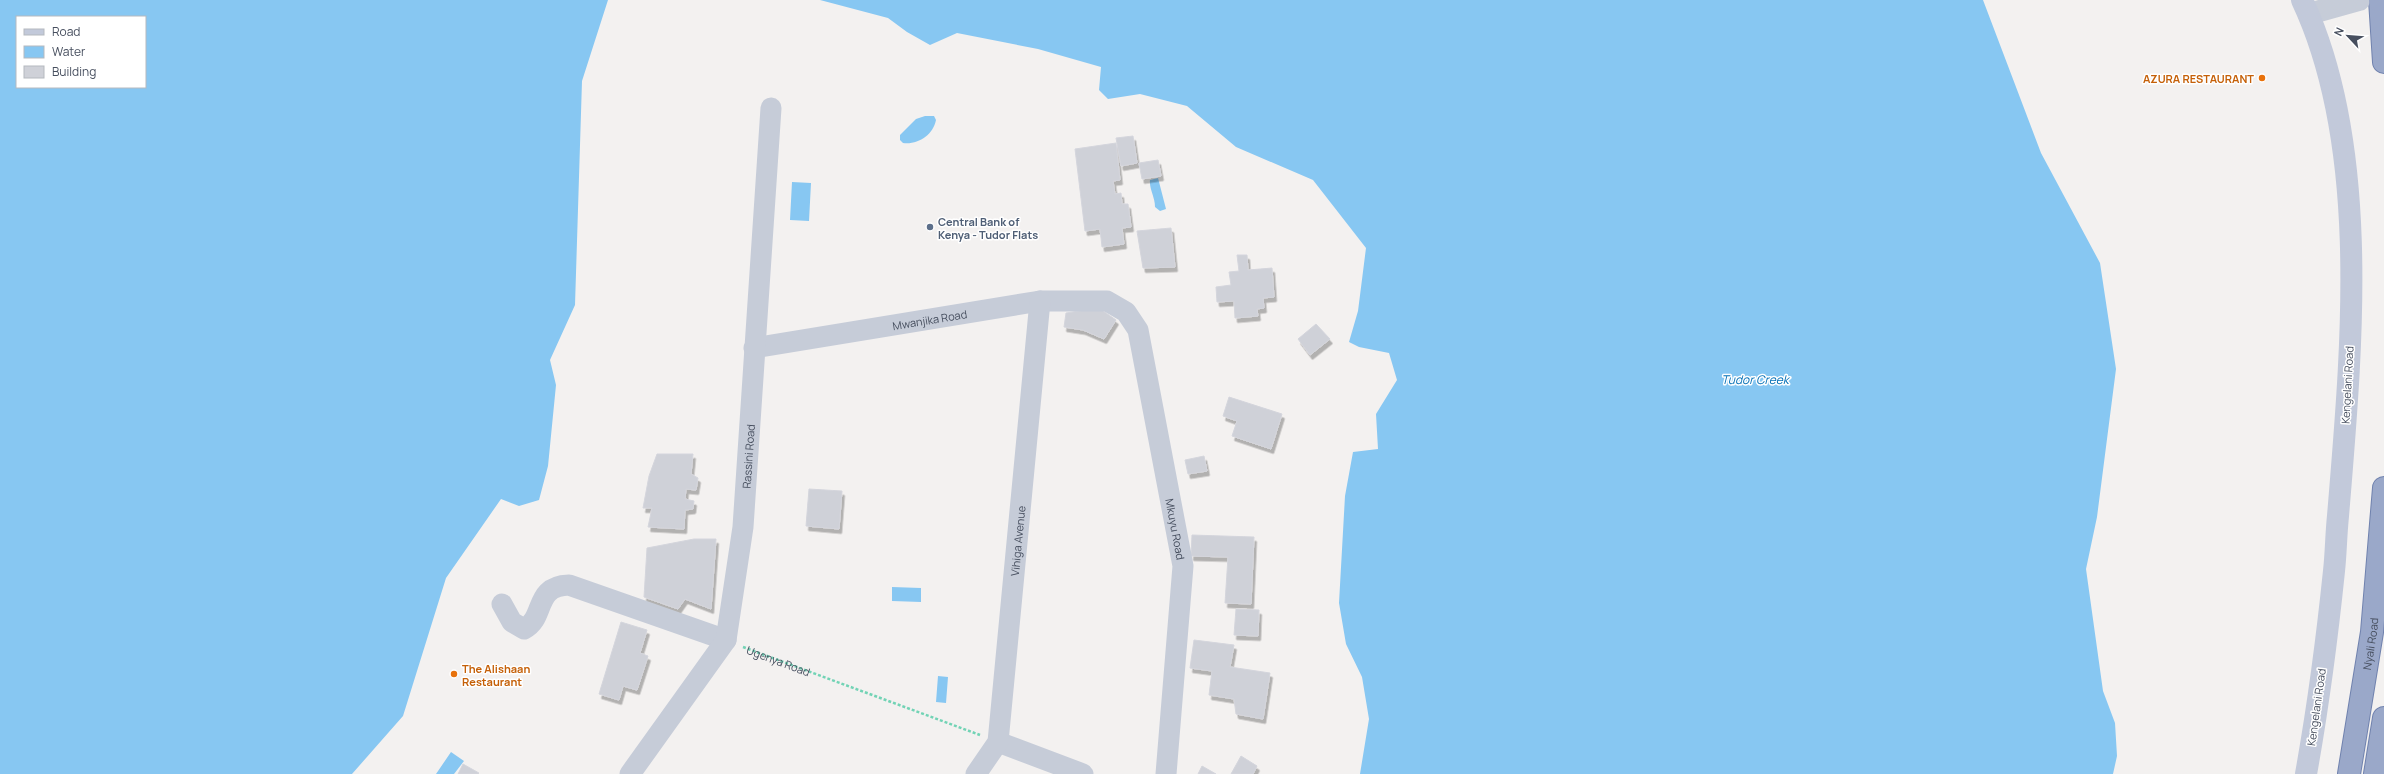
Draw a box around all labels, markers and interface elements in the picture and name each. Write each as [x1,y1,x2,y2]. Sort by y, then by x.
legend [16,16,146,88]
north arrow [2328,16,2368,56]
text: Road [52,23,80,40]
text: N [2330,24,2347,38]
text: Water [52,43,86,60]
text: Building [52,63,96,80]
place label: AZURA RESTAURANT [2143,71,2254,86]
marker: AZURA RESTAURANT [2257,73,2267,83]
place label: Central Bank of Kenya - Tudor Flats [938,214,1038,242]
marker: Central Bank of Kenya - Tudor Flats [925,222,935,232]
street label: Mwanjika Road [891,306,968,333]
street label: Kengelani Road [2337,346,2357,424]
water label: Tudor Creek [1721,371,1791,388]
street label: Rassini Road [738,424,757,489]
street label: Mkuyu Road [1163,497,1189,561]
street label: Vihiga Avenue [1006,504,1028,577]
street label: Nyali Road [2358,617,2381,671]
street label: Ugenya Road [745,642,813,679]
place label: The Alishaan Restaurant [462,661,530,689]
street label: Kengelani Road [2303,667,2329,747]
marker: The Alishaan Restaurant [449,669,459,679]

